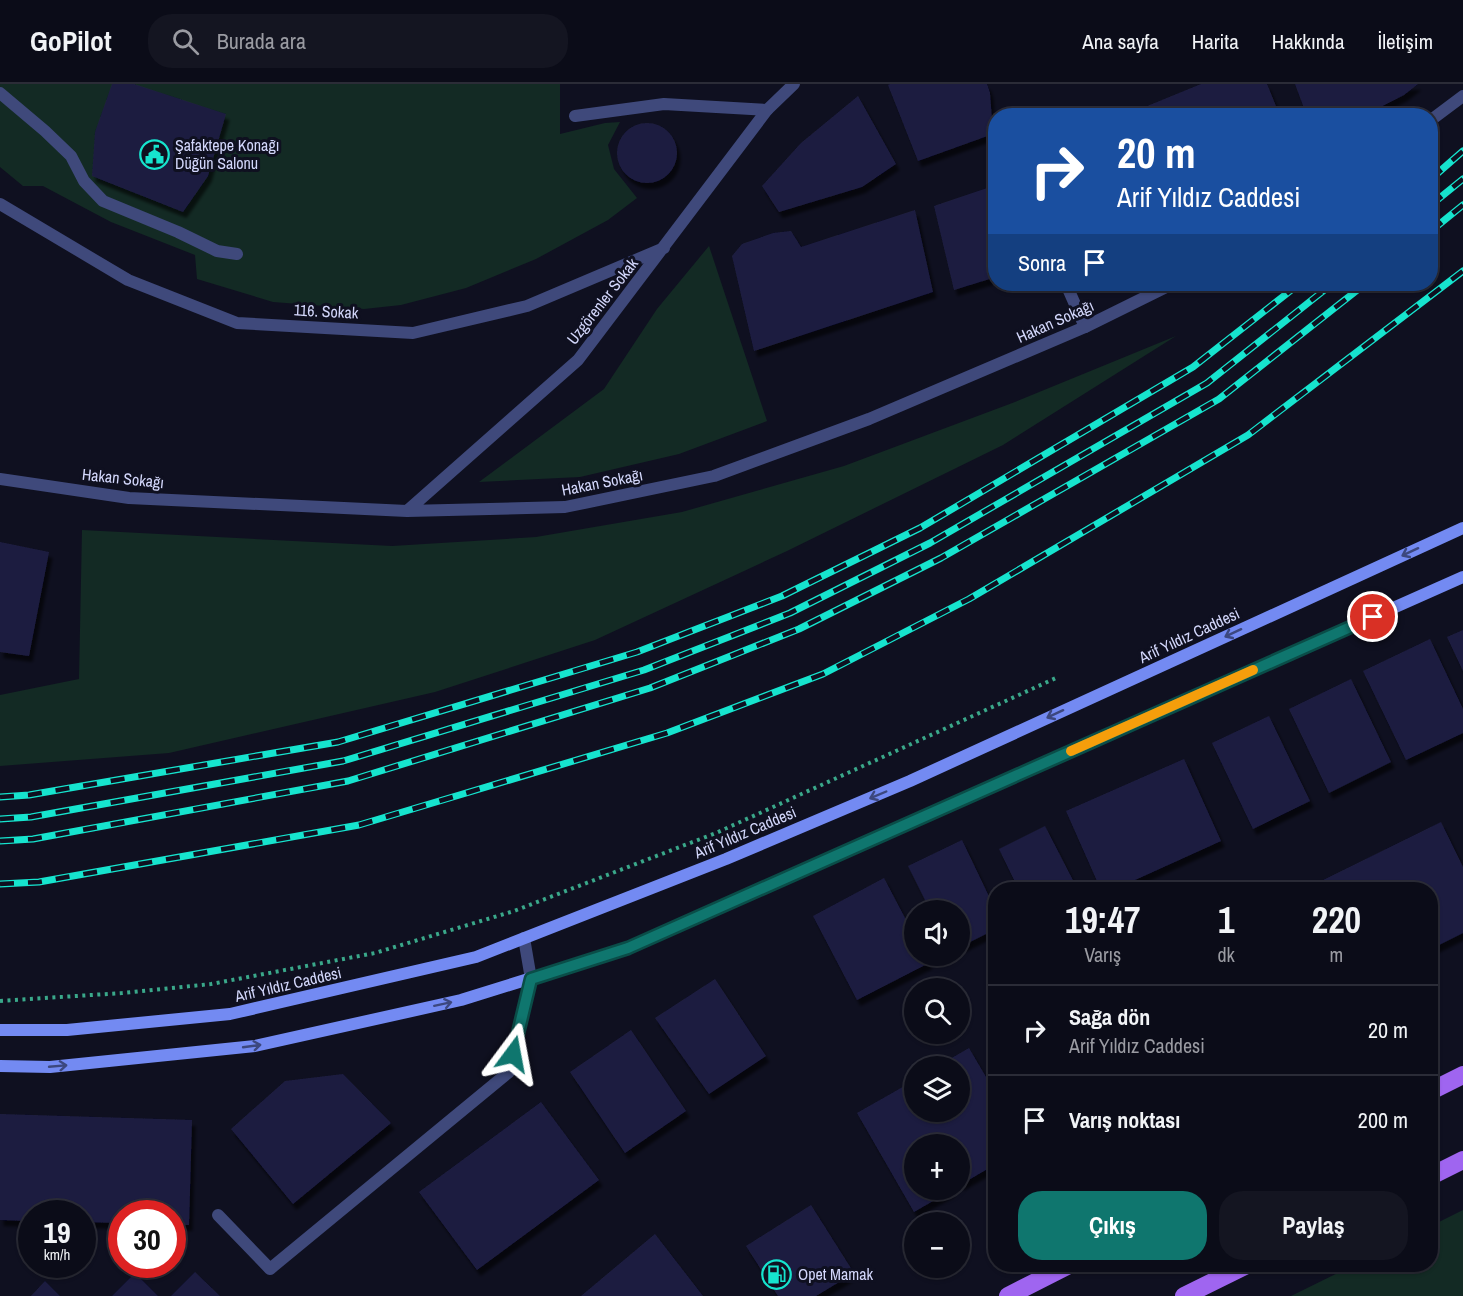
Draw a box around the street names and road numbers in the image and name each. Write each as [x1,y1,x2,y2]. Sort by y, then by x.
street label: Uzgörenler Sokak [561,253,643,349]
street label: Hakan Sokağı [1013,294,1097,348]
street label: 116. Sokak [293,298,359,324]
street label: Hakan Sokağı [81,463,165,493]
street label: Hakan Sokağı [559,463,645,501]
street label: Arif Yıldız Caddesi [1134,602,1243,668]
street label: Arif Yıldız Caddesi [690,801,799,864]
street label: Arif Yıldız Caddesi [232,961,343,1007]

